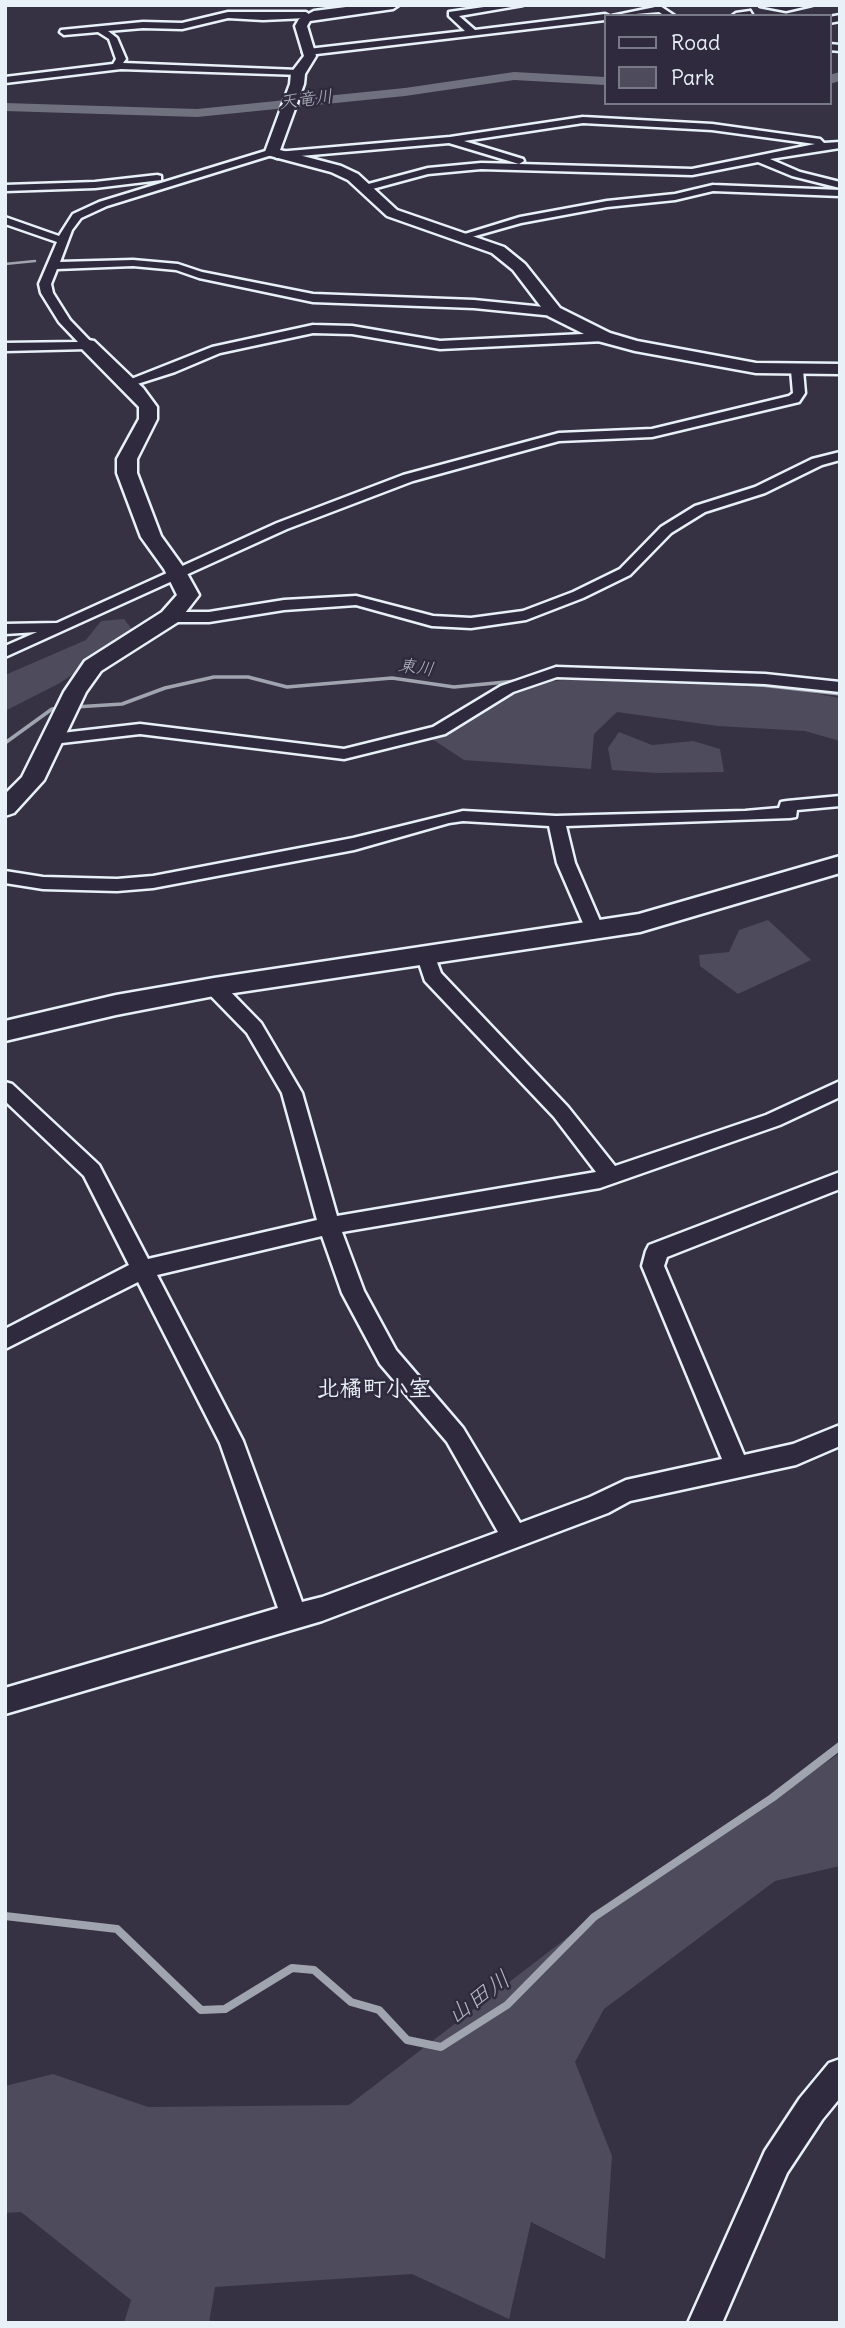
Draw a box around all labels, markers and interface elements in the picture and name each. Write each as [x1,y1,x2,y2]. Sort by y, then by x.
legend [604,14,831,105]
text: Road [671,29,720,56]
text: Park [671,64,714,91]
water label: 天竜川 [278,86,334,114]
water label: 東川 [397,655,435,681]
district label: 北橘町小室 [317,1375,431,1403]
water label: 山田川 [441,1965,517,2031]

